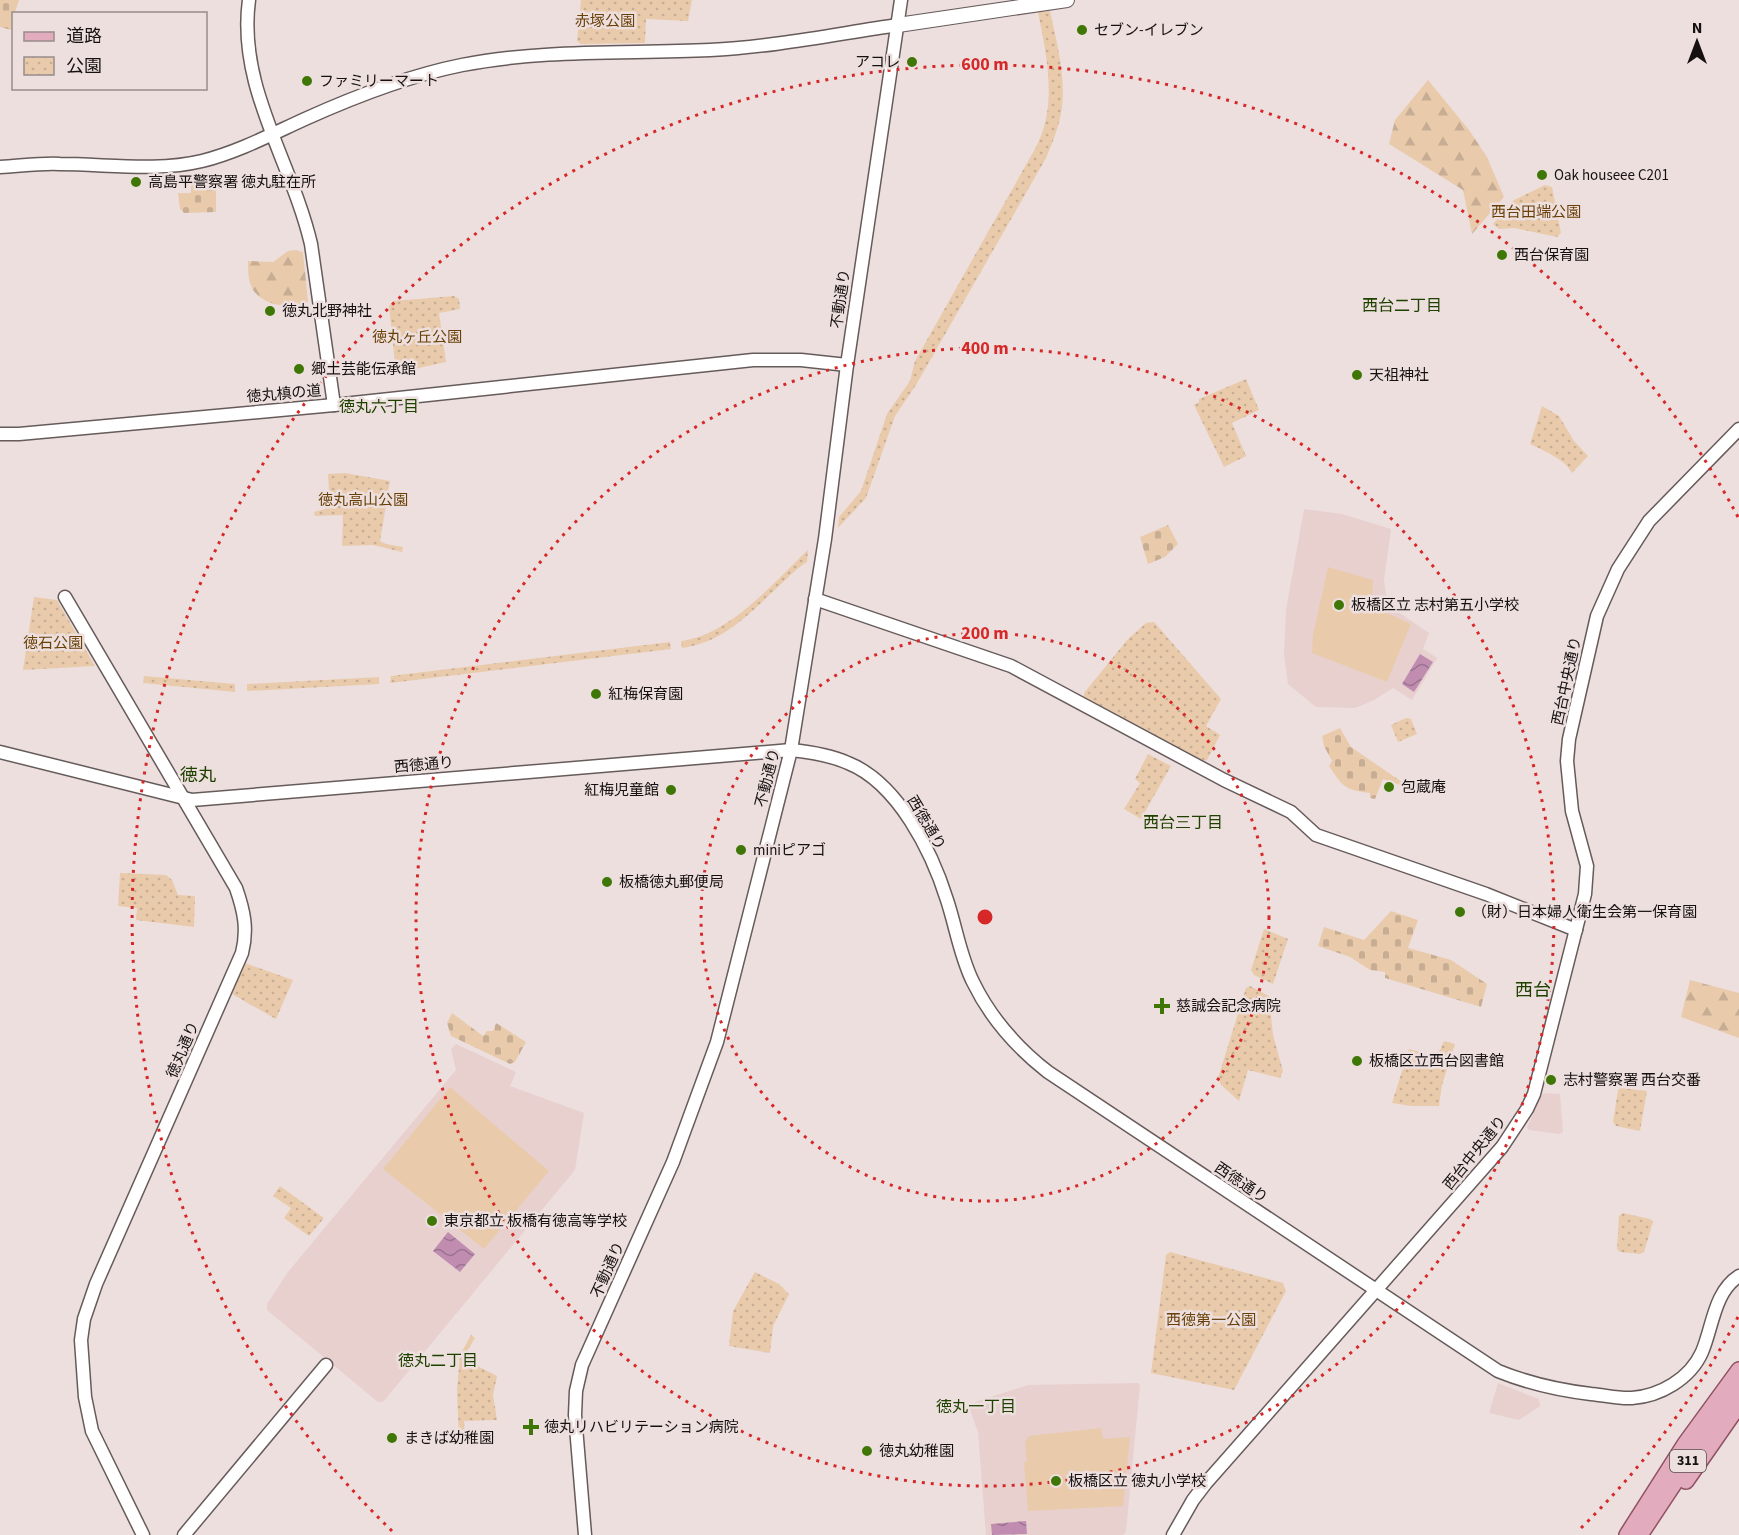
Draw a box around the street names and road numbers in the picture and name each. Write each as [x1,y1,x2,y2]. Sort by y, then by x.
street label: 不動通り [826,268,856,330]
street label: 徳丸槙の道 [246,380,322,408]
street label: 西台中央通り [1547,635,1587,727]
street label: 不動通り [751,746,785,810]
street label: 西徳通り [393,752,455,778]
street label: 西徳通り [902,792,950,854]
street label: 徳丸通り [162,1018,204,1082]
street label: 西台中央通り [1439,1111,1511,1195]
street label: 西徳通り [1210,1158,1272,1208]
street label: 不動通り [586,1238,630,1302]
road number: 311 [1670,1450,1706,1472]

